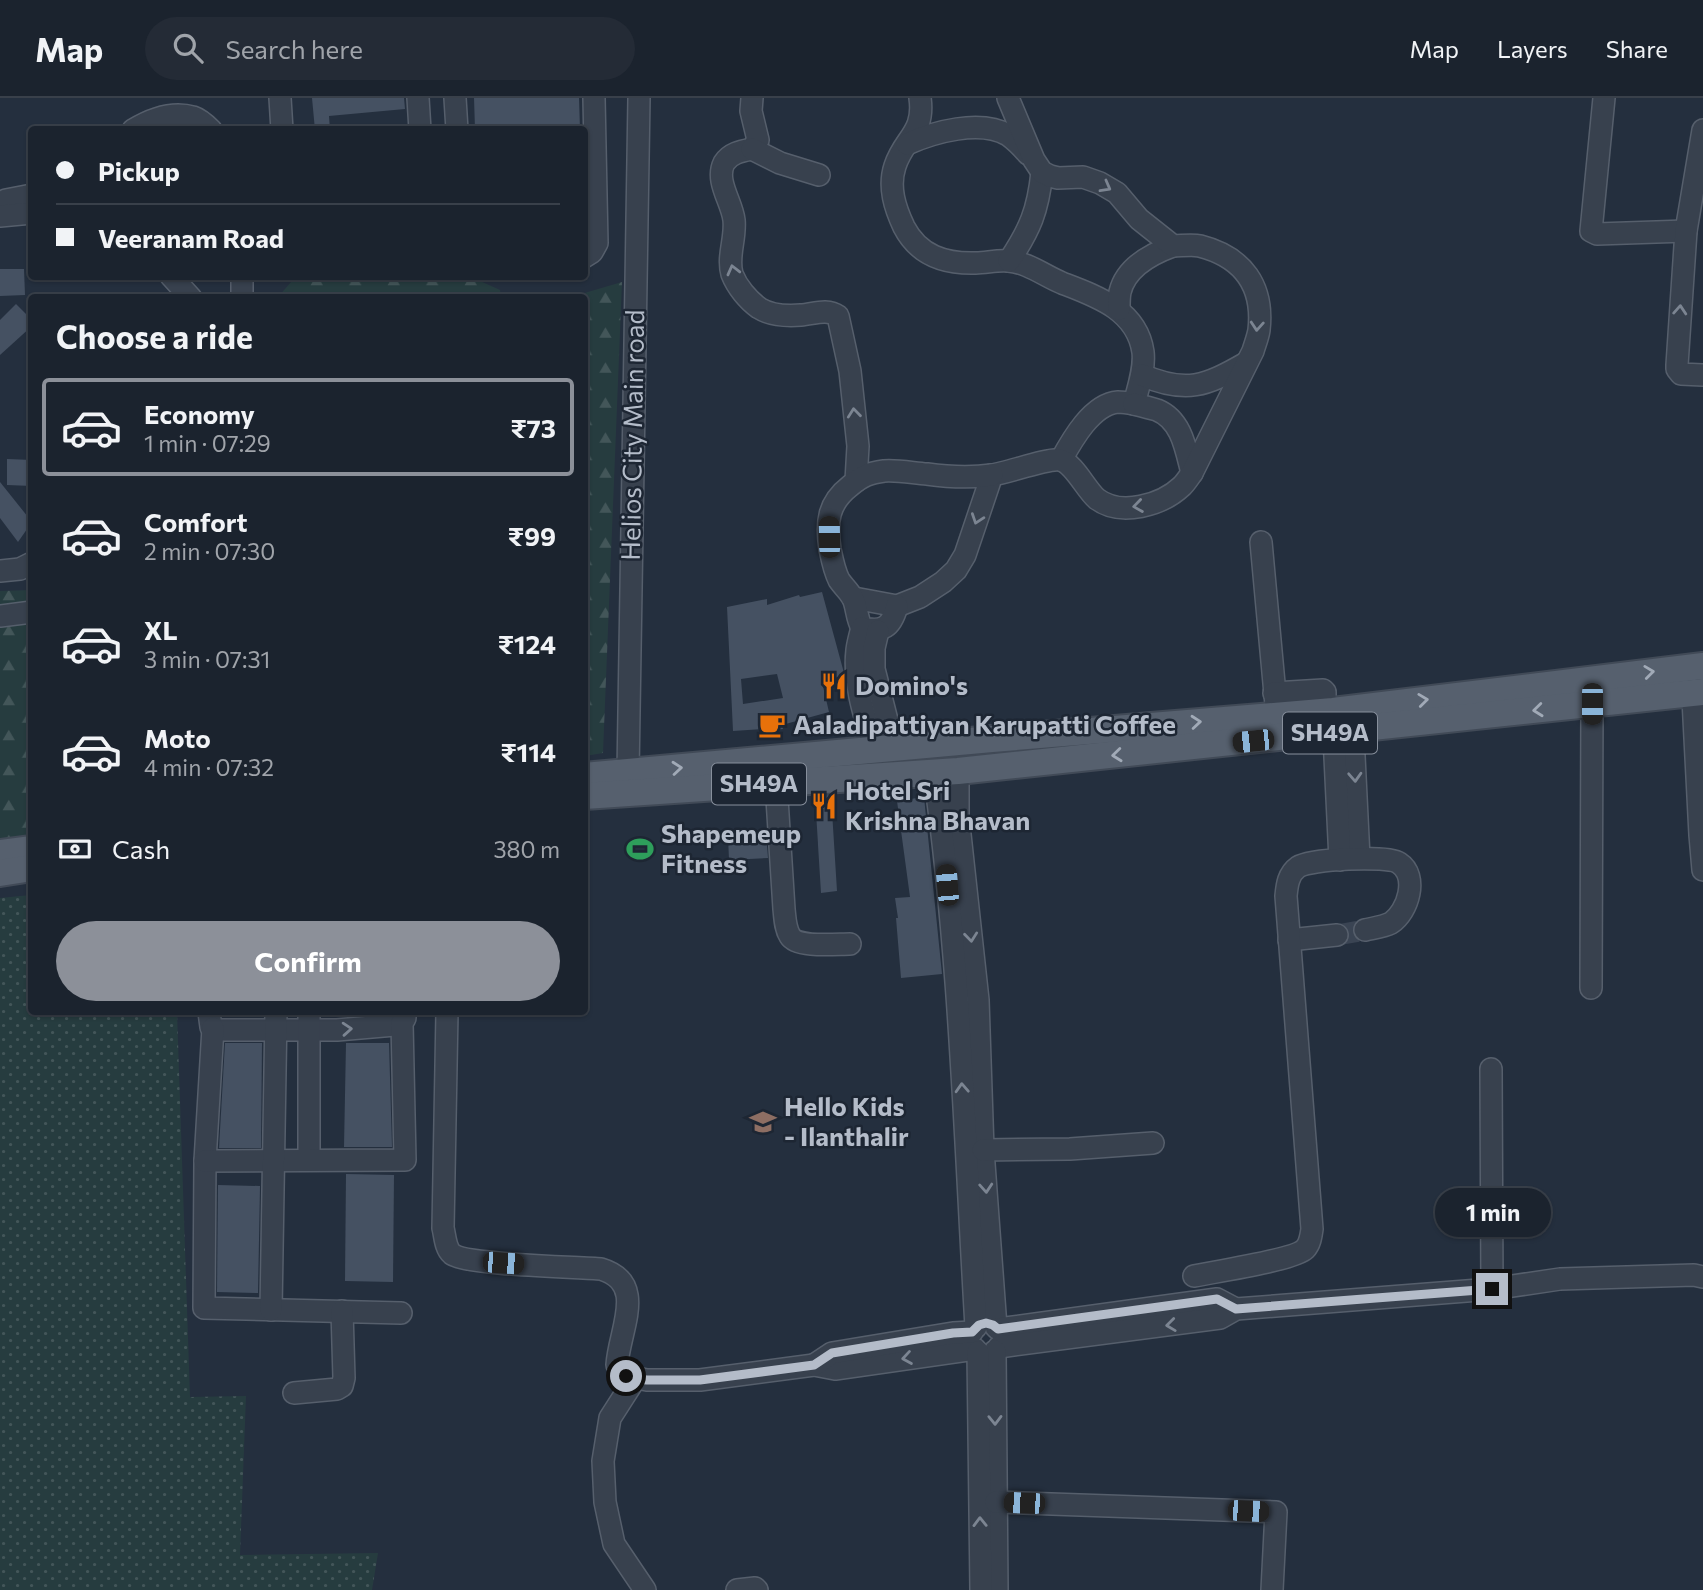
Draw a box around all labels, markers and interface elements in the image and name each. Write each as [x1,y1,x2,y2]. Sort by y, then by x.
search box [145,17,635,80]
text: Map [35,28,103,69]
icon: search [169,29,207,67]
text: Search here [225,33,363,64]
text: Map [1410,34,1459,63]
text: Layers [1497,34,1568,63]
text: Share [1606,34,1668,63]
text: Pickup [98,155,180,186]
one-way arrow [1099,179,1112,192]
text: Veeranam Road [98,222,284,253]
one-way arrow [727,264,742,276]
one-way arrow [1673,304,1688,315]
street label: Helios City Main road [614,309,649,561]
text: Choose a ride [56,316,253,356]
one-way arrow [1250,321,1265,332]
icon: car [60,396,123,459]
text: Economy [144,398,255,429]
one-way arrow [847,407,862,418]
text: ₹73 [510,412,556,443]
text: 1 min · 07:29 [144,429,271,457]
one-way arrow [1132,498,1144,513]
icon: car [60,504,123,567]
text: Comfort [144,506,247,537]
one-way arrow [971,513,985,525]
car [819,516,840,558]
text: ₹99 [508,520,556,551]
text: 2 min · 07:30 [144,537,275,565]
icon: car [60,612,123,675]
text: XL [144,614,178,645]
text: ₹124 [498,628,556,659]
text: 3 min · 07:31 [144,645,270,673]
one-way arrow [1643,664,1654,679]
place label: Domino's [855,669,968,700]
restaurant icon: Domino's [819,671,849,701]
car [1582,683,1603,725]
one-way arrow [1417,693,1429,708]
one-way arrow [1532,703,1544,718]
place label: Aaladipattiyan Karupatti Coffee [793,708,1176,739]
cafe icon: Aaladipattiyan Karupatti Coffee [757,710,787,740]
road number: SH49A [1283,712,1377,754]
one-way arrow [1191,715,1202,730]
icon: car [60,720,123,783]
text: Moto [144,722,211,753]
car [1232,728,1275,754]
text: ₹114 [500,736,556,767]
one-way arrow [1111,747,1122,762]
text: 4 min · 07:32 [144,753,274,781]
one-way arrow [672,761,683,776]
road number: SH49A [712,764,806,804]
one-way arrow [1348,772,1363,783]
place label: Hotel Sri Krishna Bhavan [845,774,1030,835]
restaurant icon: Hotel Sri Krishna Bhavan [809,791,839,821]
place label: Shapemeup Fitness [661,817,801,878]
icon: cash [56,830,94,868]
text: Cash [112,833,170,864]
sports icon: Shapemeup Fitness [625,834,655,864]
text: 380 m [493,835,560,863]
car [935,863,960,907]
button: Confirm [56,921,560,1001]
one-way arrow [963,931,978,943]
one-way arrow [342,1022,353,1037]
one-way arrow [954,1082,969,1093]
place label: Hello Kids - Ilanthalir [784,1090,909,1151]
school or university icon: Hello Kids - Ilanthalir [748,1107,778,1137]
one-way arrow [978,1183,993,1194]
callout: 1 min [1434,1188,1550,1236]
text: 1 min [1466,1198,1520,1226]
car [482,1251,525,1275]
route end [1476,1273,1508,1305]
one-way arrow [1165,1317,1177,1332]
one-way arrow [901,1351,913,1366]
route start [610,1360,642,1392]
one-way arrow [987,1415,1003,1425]
car [1003,1492,1046,1514]
car [1227,1500,1270,1522]
one-way arrow [972,1516,988,1527]

